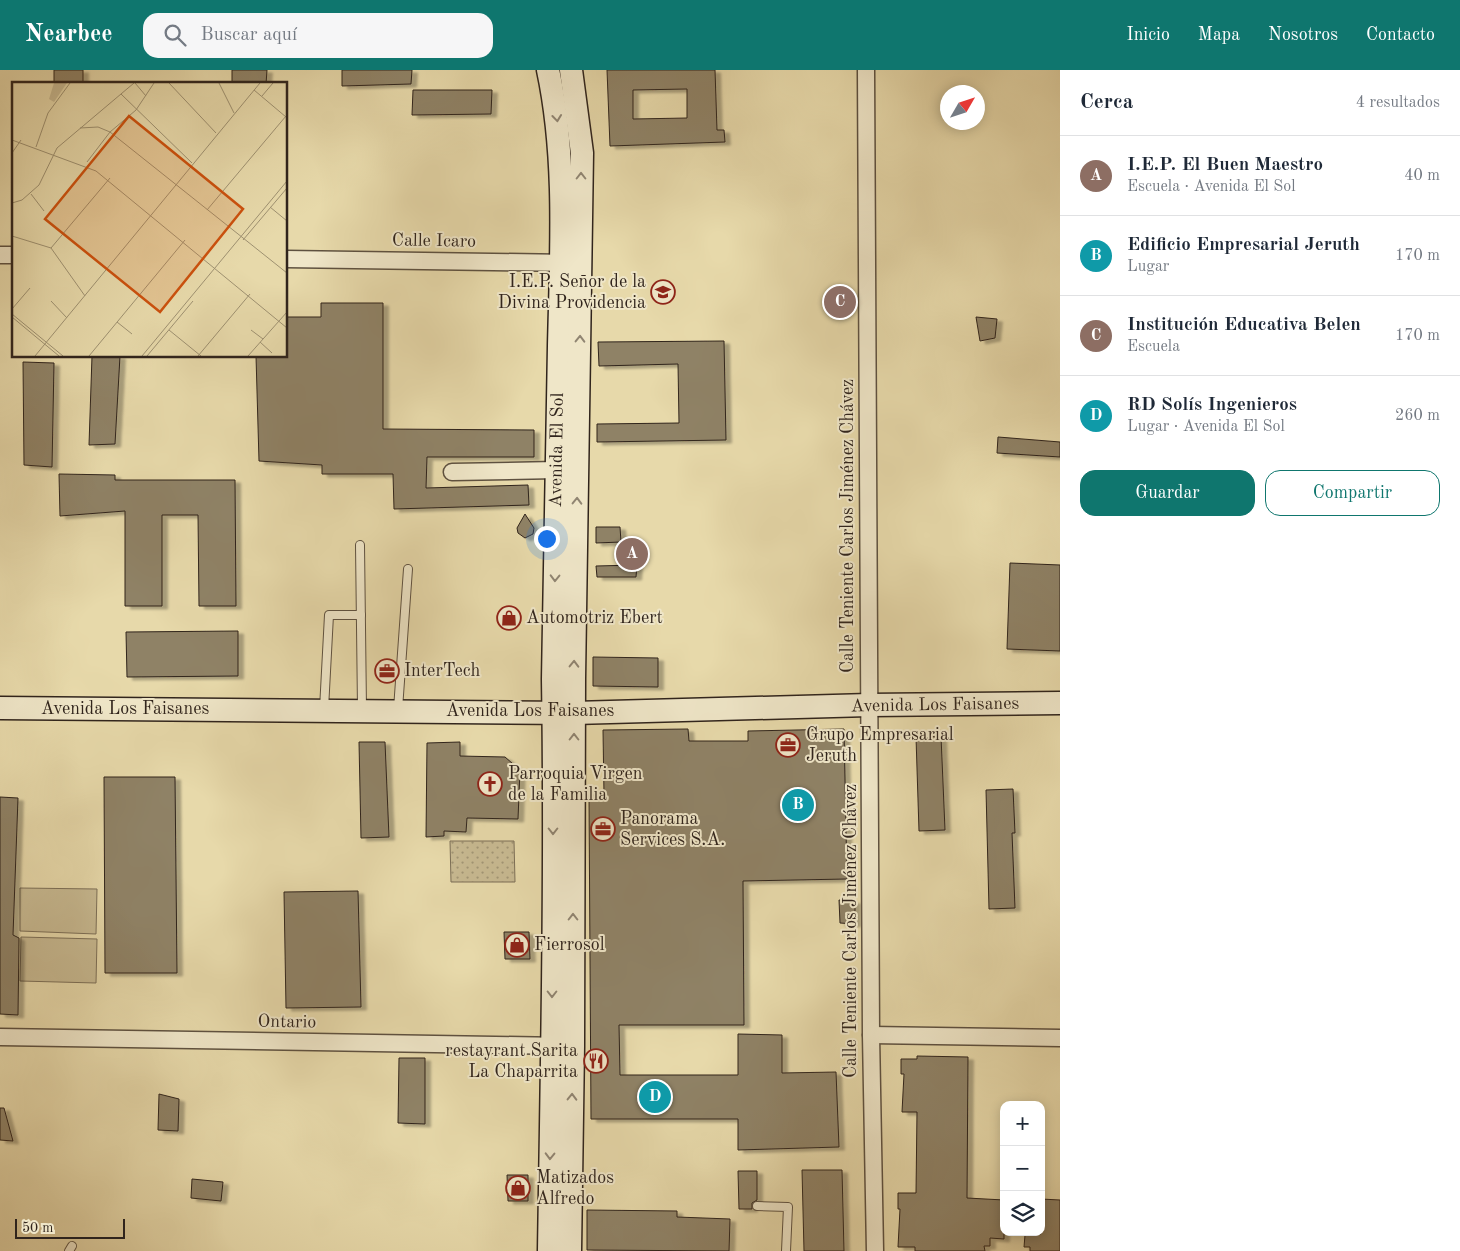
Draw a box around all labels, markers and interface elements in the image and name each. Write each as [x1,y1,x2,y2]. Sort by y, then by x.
search box [143,13,493,58]
icon: search [161,21,189,49]
text: Nearbee [25,23,113,47]
text: Buscar aquí [201,26,297,45]
text: Inicio [1127,26,1170,44]
text: Mapa [1198,26,1240,44]
text: Nosotros [1268,26,1338,44]
text: Contacto [1366,26,1435,44]
inset map [12,82,288,358]
north arrow [940,85,985,130]
text: Cerca [1080,92,1133,113]
text: 4 resultados [1356,95,1440,111]
one-way arrow [551,114,562,122]
text: I.E.P. El Buen Maestro [1127,156,1323,175]
text: A [1090,168,1102,184]
text: 40 m [1404,168,1440,184]
one-way arrow [576,172,586,180]
text: Escuela · Avenida El Sol [1127,179,1296,195]
street label: Calle Icaro [392,231,476,251]
text: Edificio Empresarial Jeruth [1127,236,1360,255]
text: B [1090,248,1102,264]
text: 170 m [1395,248,1440,264]
text: Lugar [1127,259,1169,275]
place label: I.E.P. Señor de la Divina Providencia [498,273,646,312]
school or university icon: I.E.P. Señor de la Divina Providencia [650,279,676,305]
pin: C [824,283,856,321]
text: Institución Educativa Belen [1127,316,1361,335]
text: C [1091,328,1101,344]
text: 170 m [1395,328,1440,344]
one-way arrow [575,335,585,342]
text: Escuela [1127,339,1180,355]
street label: Calle Teniente Carlos Jiménez Chávez [839,379,857,673]
street label: Avenida El Sol [547,392,567,508]
text: RD Solís Ingenieros [1127,396,1297,415]
text: D [1090,408,1102,424]
text: 260 m [1395,408,1440,424]
text: Lugar · Avenida El Sol [1127,419,1285,435]
button: Guardar [1080,470,1255,516]
button: Compartir [1265,470,1440,516]
one-way arrow [572,497,582,505]
your location [534,526,560,552]
pin: A [616,535,648,573]
one-way arrow [549,574,560,582]
shop icon: Automotriz Ebert [496,605,522,631]
place label: Automotriz Ebert [526,609,663,627]
office icon: InterTech [374,658,400,684]
one-way arrow [569,660,580,668]
place label: InterTech [404,662,481,680]
street label: Avenida Los Faisanes [851,695,1020,715]
street label: Avenida Los Faisanes [41,700,209,718]
street label: Avenida Los Faisanes [446,702,614,720]
place label: Grupo Empresarial Jeruth [806,726,954,765]
office icon: Grupo Empresarial Jeruth [775,732,801,758]
one-way arrow [569,733,579,741]
place label: Parroquia Virgen de la Familia [508,765,643,804]
church icon: Parroquia Virgen de la Familia [477,771,503,797]
street label: Calle Teniente Carlos Jiménez Chávez [842,784,860,1078]
pin: B [782,786,814,824]
place label: Panorama Services S.A. [620,810,725,849]
office icon: Panorama Services S.A. [590,816,616,842]
one-way arrow [548,827,559,835]
one-way arrow [568,913,578,921]
shop icon: Fierrosol [504,932,530,958]
place label: Fierrosol [534,936,605,954]
one-way arrow [547,990,557,998]
street label: Ontario [258,1012,317,1032]
place label: restayrant Sarita La Chaparrita [445,1042,578,1081]
restaurant icon: restayrant Sarita La Chaparrita [583,1048,609,1074]
pin: D [639,1078,671,1116]
one-way arrow [567,1093,577,1101]
map controls [1000,1101,1045,1236]
button: + [1000,1101,1045,1146]
button: − [1000,1146,1045,1191]
one-way arrow [545,1152,555,1160]
place label: Matizados Alfredo [536,1169,614,1208]
shop icon: Matizados Alfredo [505,1175,531,1201]
button: layers [1000,1191,1045,1236]
scale bar [15,1216,125,1239]
text: 50 m [22,1221,53,1235]

